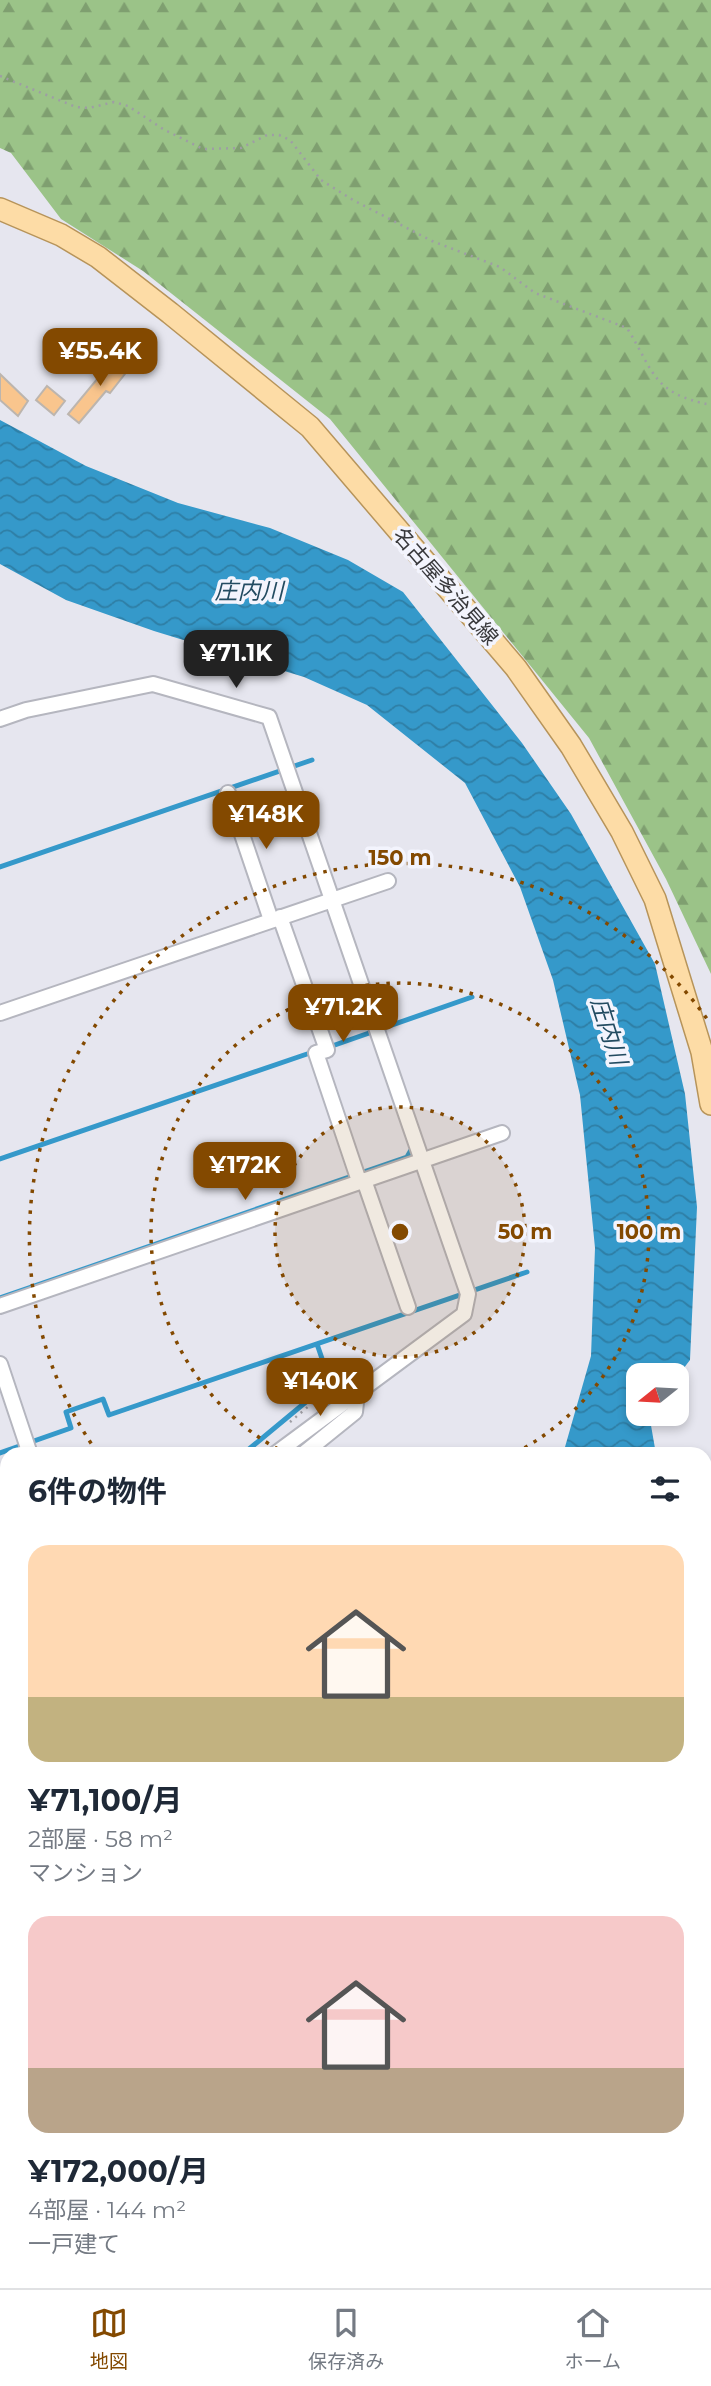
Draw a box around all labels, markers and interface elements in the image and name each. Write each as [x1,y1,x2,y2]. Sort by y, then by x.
pin: ¥55.4K [43,328,157,388]
text: ¥55.4K [58,337,142,365]
street label: 名古屋多治見線 [388,522,504,650]
water label: 庄内川 [215,577,287,605]
pin: ¥71.1K [179,630,293,690]
text: ¥71.1K [200,639,272,667]
pin: ¥148K [217,792,315,851]
text: ¥148K [229,800,303,828]
text: 150 m [369,845,431,870]
pin: ¥71.2K [286,984,400,1044]
text: ¥71.2K [304,993,382,1021]
water label: 庄内川 [585,994,634,1071]
pin: ¥172K [196,1142,294,1202]
text: ¥172K [209,1151,281,1179]
text: 50 m [498,1219,552,1244]
text: 100 m [617,1219,681,1244]
centre of rings [388,1220,412,1244]
pin: ¥140K [271,1358,369,1418]
north arrow [626,1363,690,1426]
map controls [626,1363,689,1426]
text: ¥140K [282,1367,358,1395]
icon: filters [646,1470,684,1508]
text: 6件の物件 [28,1473,167,1510]
icon: home [293,1591,419,1717]
text: ¥71,100/月 [28,1782,182,1819]
text: 2部屋 · 58 m² [28,1825,173,1853]
text: マンション [28,1859,143,1887]
icon: home [293,1962,419,2088]
text: ¥172,000/月 [28,2153,209,2190]
text: 4部屋 · 144 m² [28,2196,186,2224]
text: 一戸建て [28,2230,120,2258]
tab: 地図 [90,2304,128,2373]
tab: 保存済み [308,2304,384,2373]
tab: ホーム [564,2304,621,2373]

